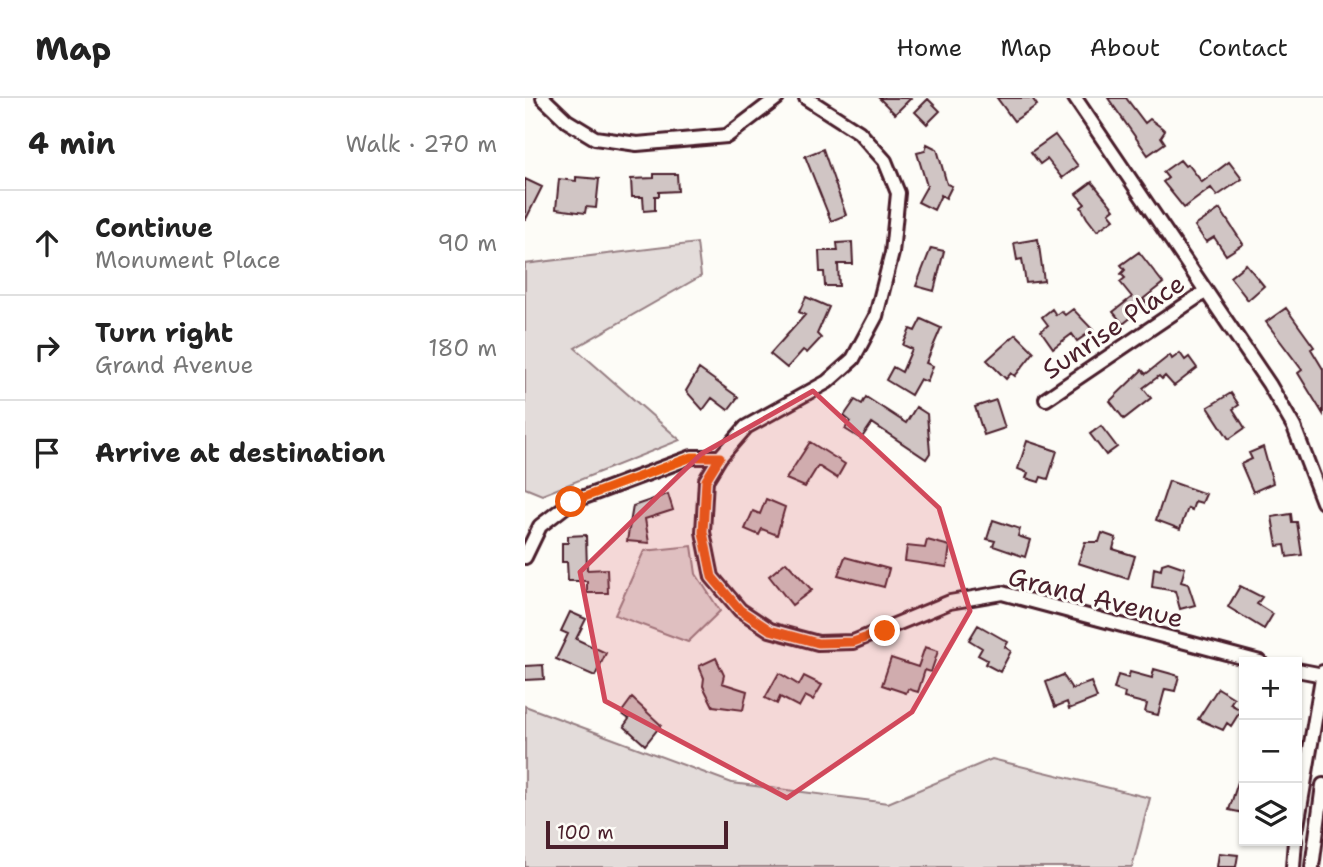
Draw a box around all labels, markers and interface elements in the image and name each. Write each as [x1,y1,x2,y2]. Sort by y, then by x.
text: Map [35,26,111,71]
text: Home [896,32,962,64]
text: Map [1000,32,1052,64]
text: About [1090,32,1160,64]
text: Contact [1198,32,1288,64]
text: 4 min [28,123,115,164]
text: Walk · 270 m [345,129,497,159]
text: Continue [95,210,213,245]
icon: ahead [28,224,66,262]
text: 90 m [437,228,497,258]
text: Monument Place [95,245,281,275]
street label: Sunrise Place [1035,265,1191,387]
text: Turn right [95,315,233,350]
icon: right [28,329,66,367]
text: 180 m [428,333,497,363]
text: Grand Avenue [95,350,254,380]
icon: arrive [28,434,66,472]
text: Arrive at destination [95,435,385,470]
route start [555,486,586,517]
street label: Grand Avenue [1005,558,1187,636]
route end [869,615,900,646]
map controls [1239,657,1302,846]
button: + [1239,657,1302,720]
button: − [1239,720,1302,783]
button: layers [1239,783,1302,846]
scale bar [546,818,728,850]
text: 100 m [557,820,614,845]

